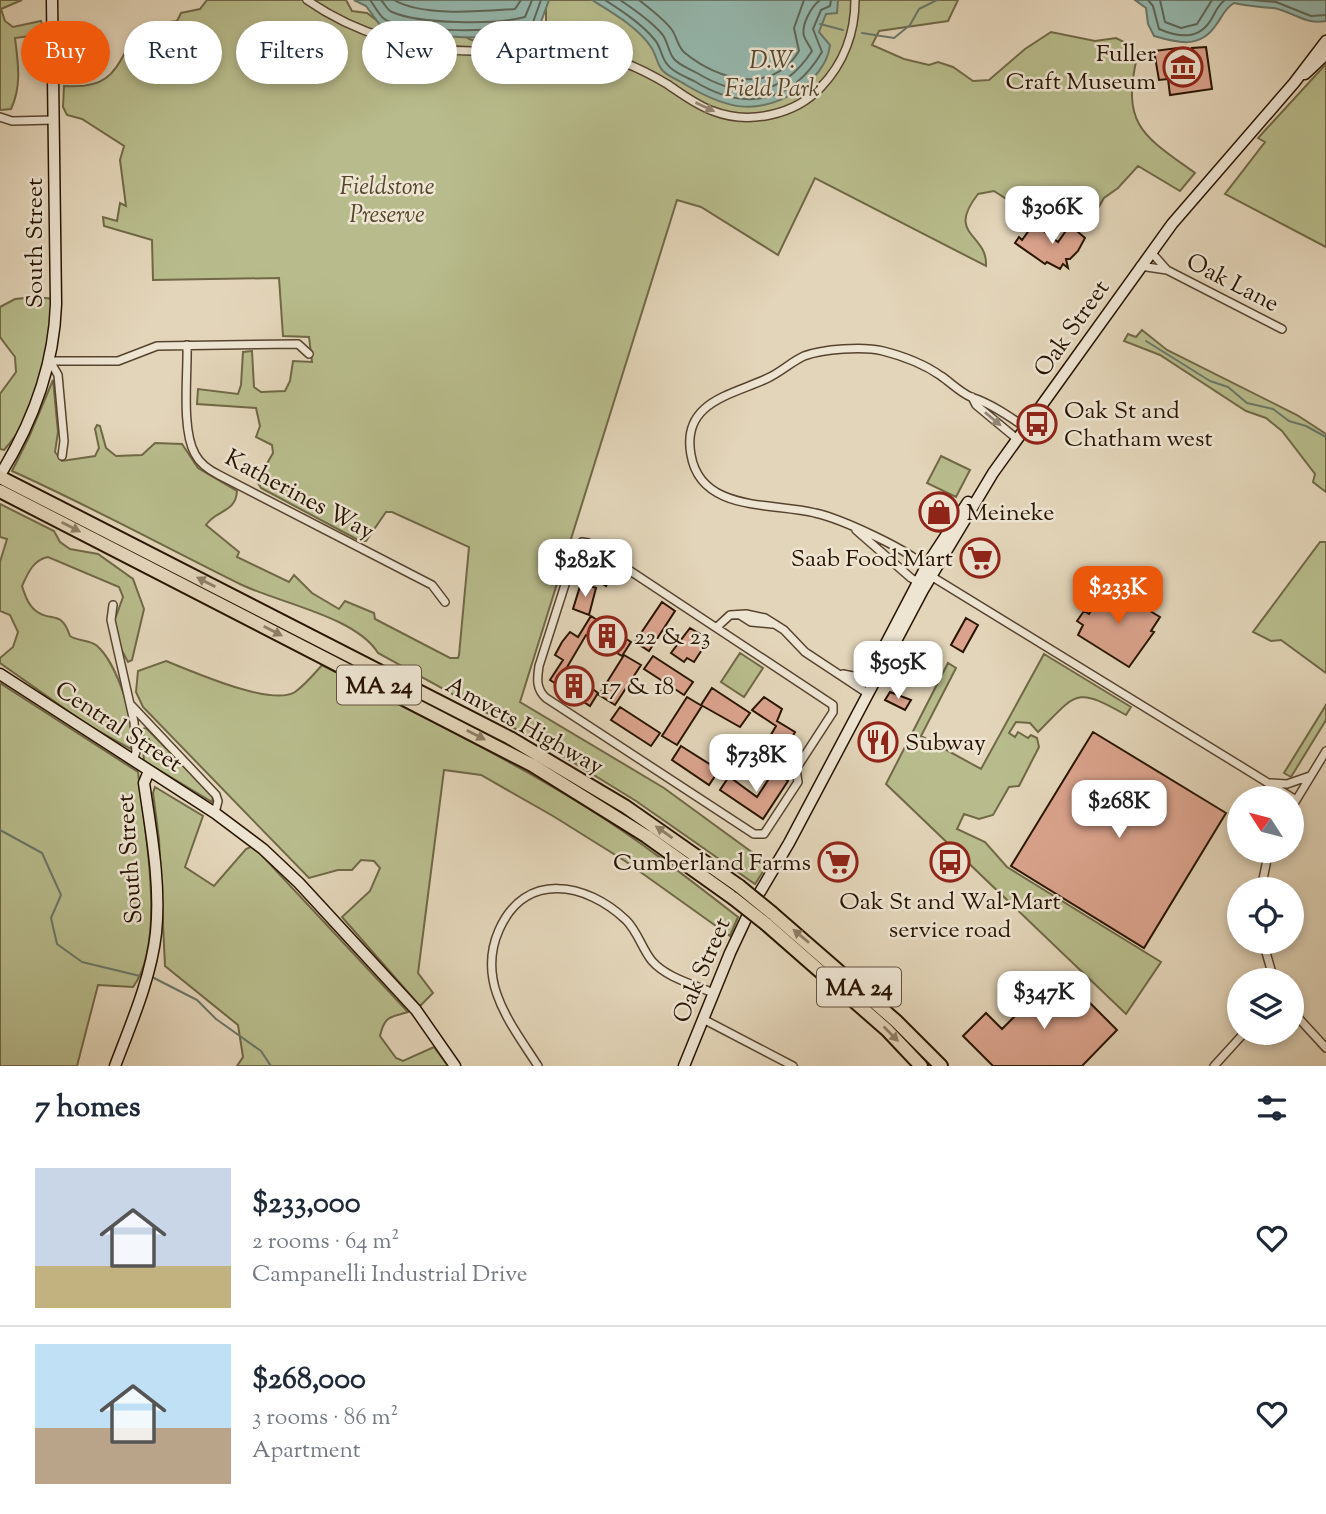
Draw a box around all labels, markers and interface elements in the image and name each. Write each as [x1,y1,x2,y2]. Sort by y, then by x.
chip: Buy [21,21,110,84]
chip: Rent [124,21,222,84]
chip: Filters [236,21,348,84]
chip: New [362,21,457,84]
chip: Apartment [471,21,633,84]
place label: Fuller Craft Museum [1006,38,1156,100]
park label: D.W. Field Park [724,45,820,107]
museum icon: Fuller Craft Museum [1162,46,1204,88]
one-way arrow [695,101,715,112]
park label: Fieldstone Preserve [340,171,434,233]
street label: South Street [19,178,53,308]
pin: $306K [1003,187,1101,246]
text: $306K [1021,192,1083,225]
street label: Oak Lane [1180,246,1285,322]
street label: Oak Street [1027,274,1119,385]
place label: Oak St and Chatham west [1064,395,1213,457]
bus stop icon: Oak St and Chatham west [1016,403,1058,445]
one-way arrow [984,412,1002,427]
street label: Katherines Way [218,442,380,549]
shop icon: Meineke [918,491,960,533]
place label: Meineke [966,497,1055,531]
one-way arrow [61,522,81,533]
supermarket icon: Saab Food Mart [959,537,1001,579]
pin: $282K [536,540,634,599]
place label: Saab Food Mart [791,543,953,577]
text: $282K [554,545,616,578]
pin: $233K [1069,566,1167,626]
text: $233K [1089,572,1147,605]
one-way arrow [196,577,216,588]
building icon: 22 & 23 [586,615,628,657]
place label: 22 & 23 [634,621,710,655]
one-way arrow [263,625,283,637]
pin: $505K [849,642,947,701]
text: $505K [870,647,926,680]
building icon: 17 & 18 [553,665,595,707]
road number: MA 24 [337,666,421,705]
street label: Amvets Highway [439,669,609,784]
place label: 17 & 18 [601,671,674,705]
street label: Central Street [47,674,188,782]
restaurant icon: Subway [857,721,899,763]
place label: Subway [905,727,986,761]
one-way arrow [466,729,486,740]
pin: $738K [707,734,805,794]
text: $738K [725,740,787,773]
pin: $268K [1070,780,1168,840]
text: $268K [1088,786,1150,819]
north arrow [1227,786,1304,863]
map controls [1227,786,1304,1045]
street label: South Street [109,793,153,925]
one-way arrow [655,825,673,839]
supermarket icon: Cumberland Farms [817,841,859,883]
bus stop icon: Oak St and Wal-Mart service road [929,841,971,883]
place label: Cumberland Farms [613,847,811,881]
button: locate [1227,877,1304,954]
place label: Oak St and Wal-Mart service road [839,886,1061,948]
street label: Oak Street [665,913,740,1029]
one-way arrow [792,929,810,944]
road number: MA 24 [817,968,901,1006]
button: layers [1227,968,1304,1045]
pin: $347K [995,972,1093,1031]
text: $347K [1013,977,1075,1010]
one-way arrow [882,1025,898,1042]
text: 7 homes [35,1087,140,1130]
icon: filters [1253,1089,1291,1127]
text: $233,000 [252,1183,361,1226]
icon: home [91,1196,175,1280]
icon: heart [1253,1219,1291,1257]
text: 2 rooms · 64 m² [252,1226,399,1259]
text: Campanelli Industrial Drive [252,1259,527,1292]
text: $268,000 [252,1359,366,1402]
icon: home [91,1372,175,1456]
icon: heart [1253,1395,1291,1433]
text: 3 rooms · 86 m² [252,1402,398,1435]
text: Apartment [252,1435,361,1468]

